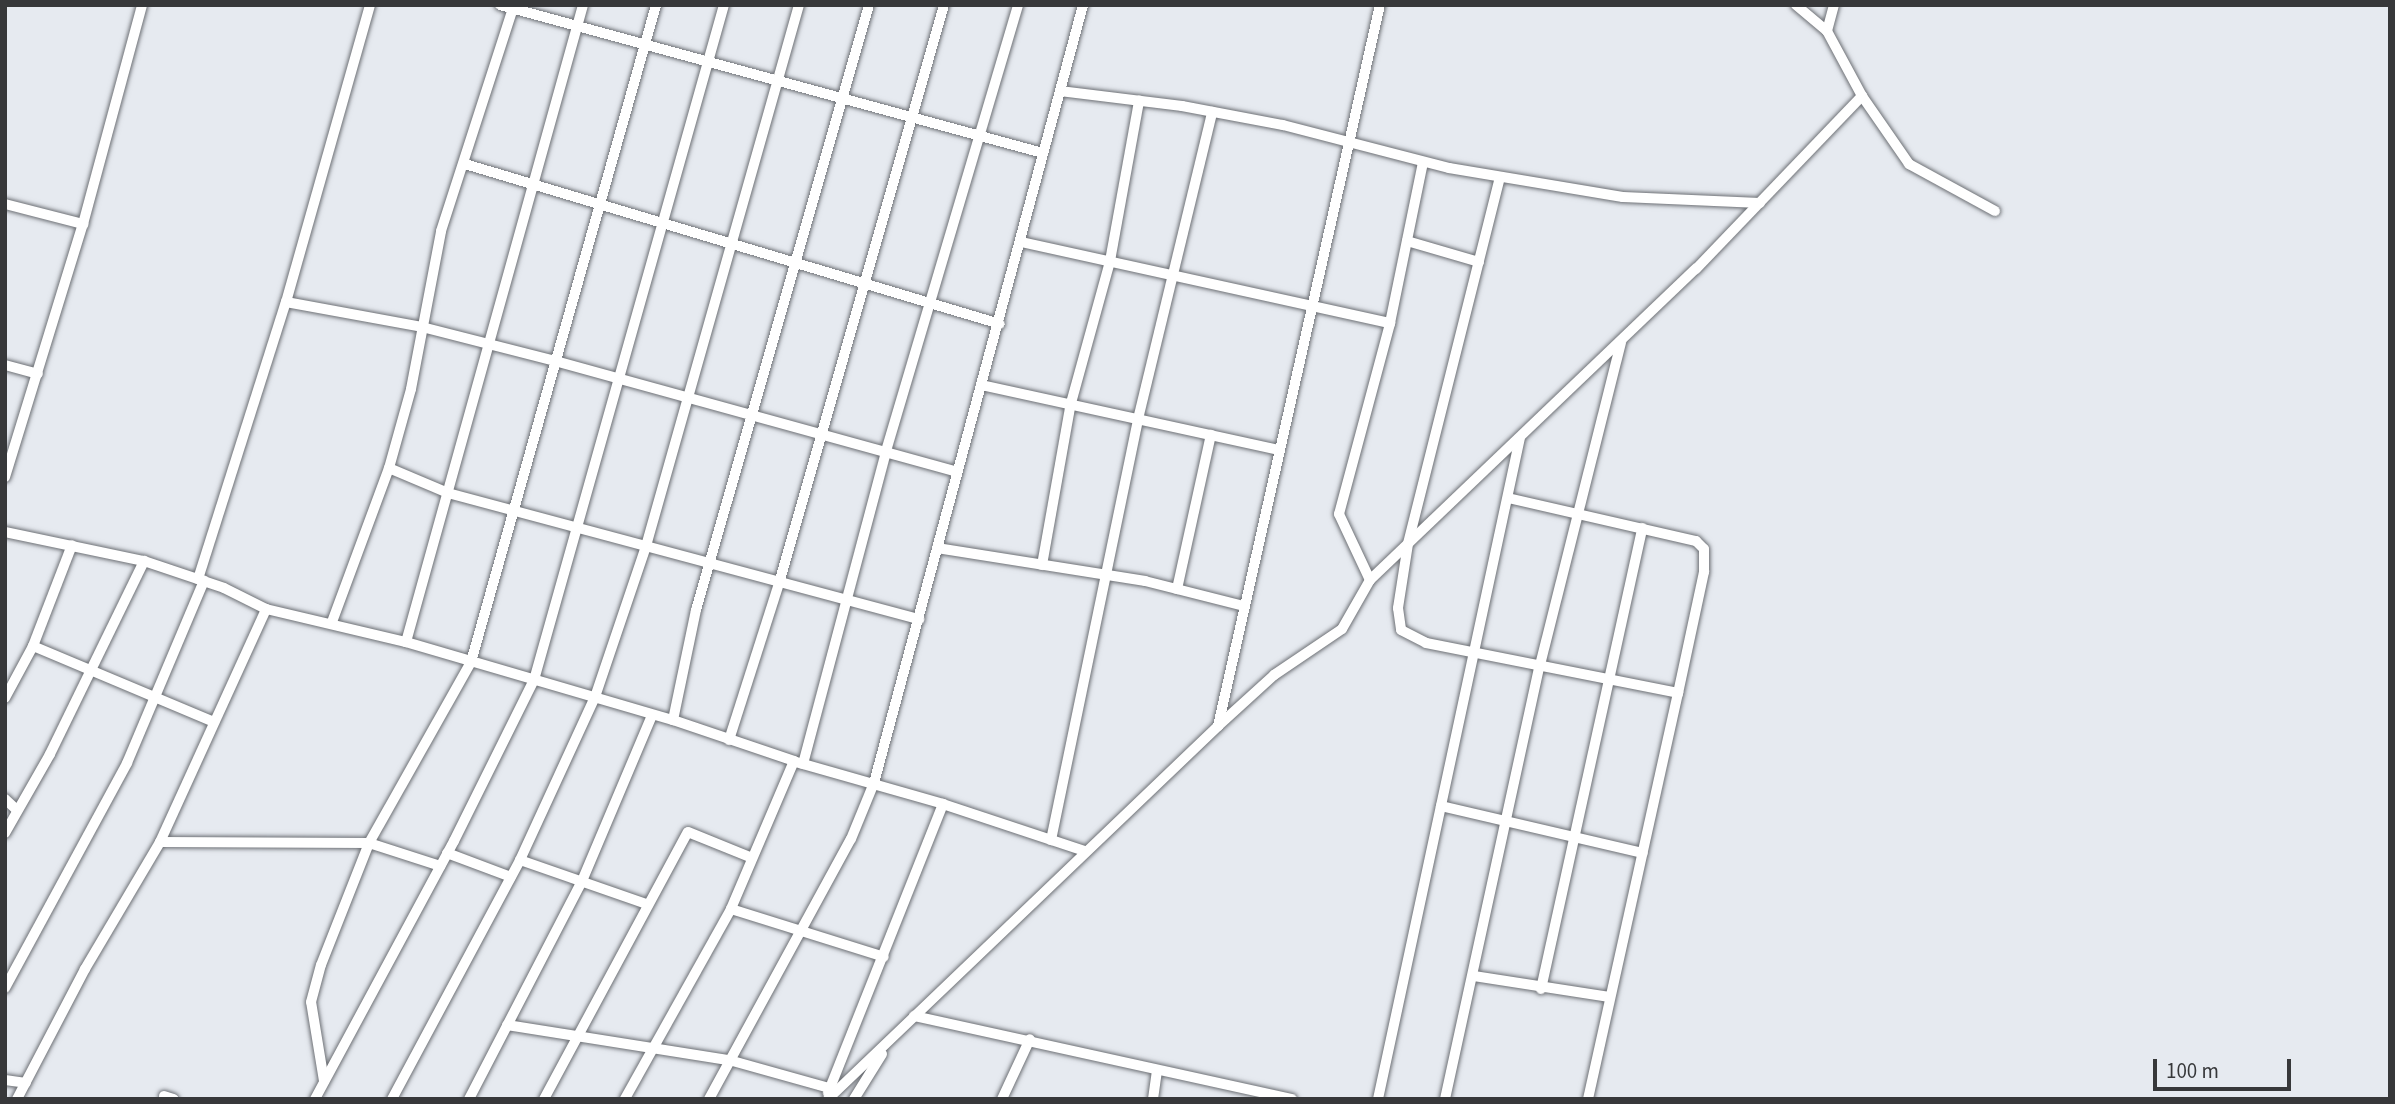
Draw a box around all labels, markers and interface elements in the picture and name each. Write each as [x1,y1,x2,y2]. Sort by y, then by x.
scale bar [2157,1044,2295,1088]
text: 100 m [2166,1056,2219,1086]

